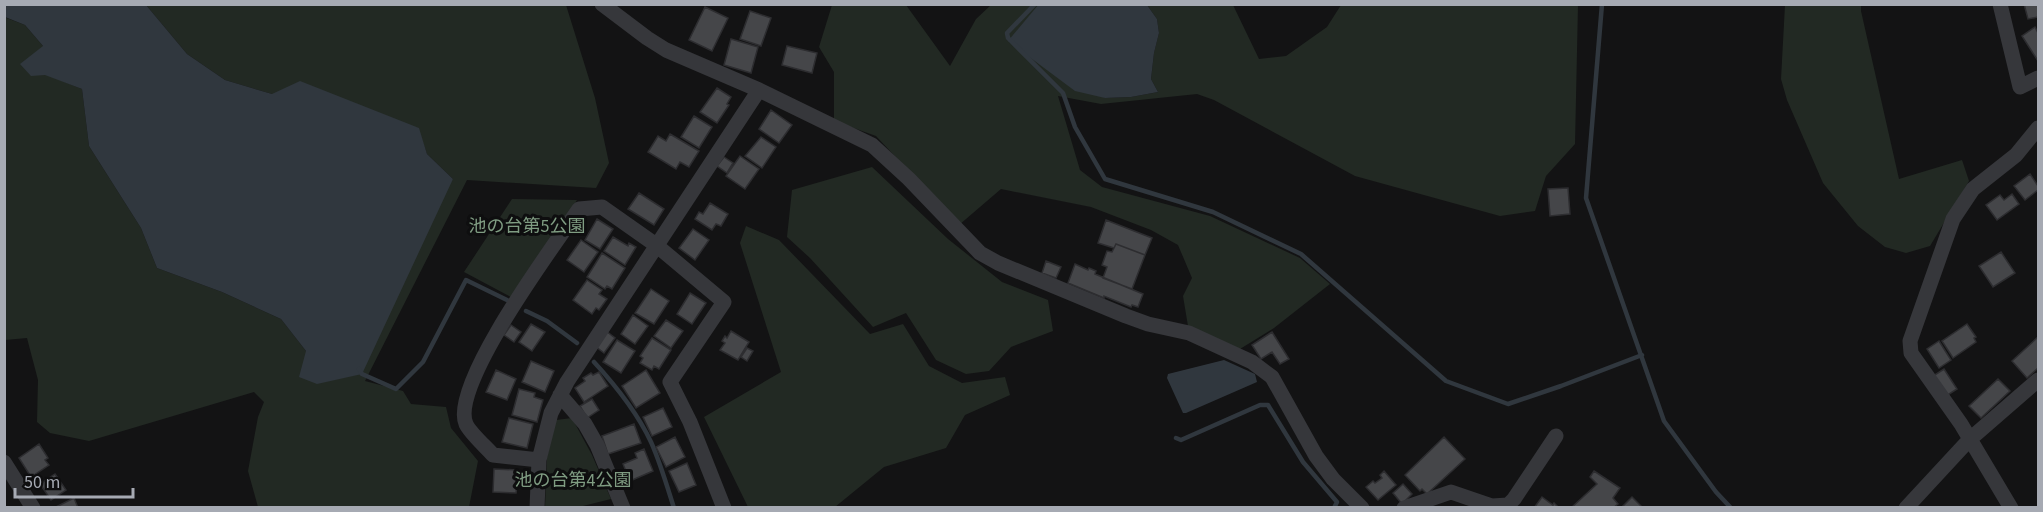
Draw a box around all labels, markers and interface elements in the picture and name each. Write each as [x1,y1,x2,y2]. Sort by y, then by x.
park label: 池の台第5公園 [469,214,585,239]
scale bar [15,461,134,499]
park label: 池の台第4公園 [515,468,631,493]
text: 50 m [24,470,60,495]

